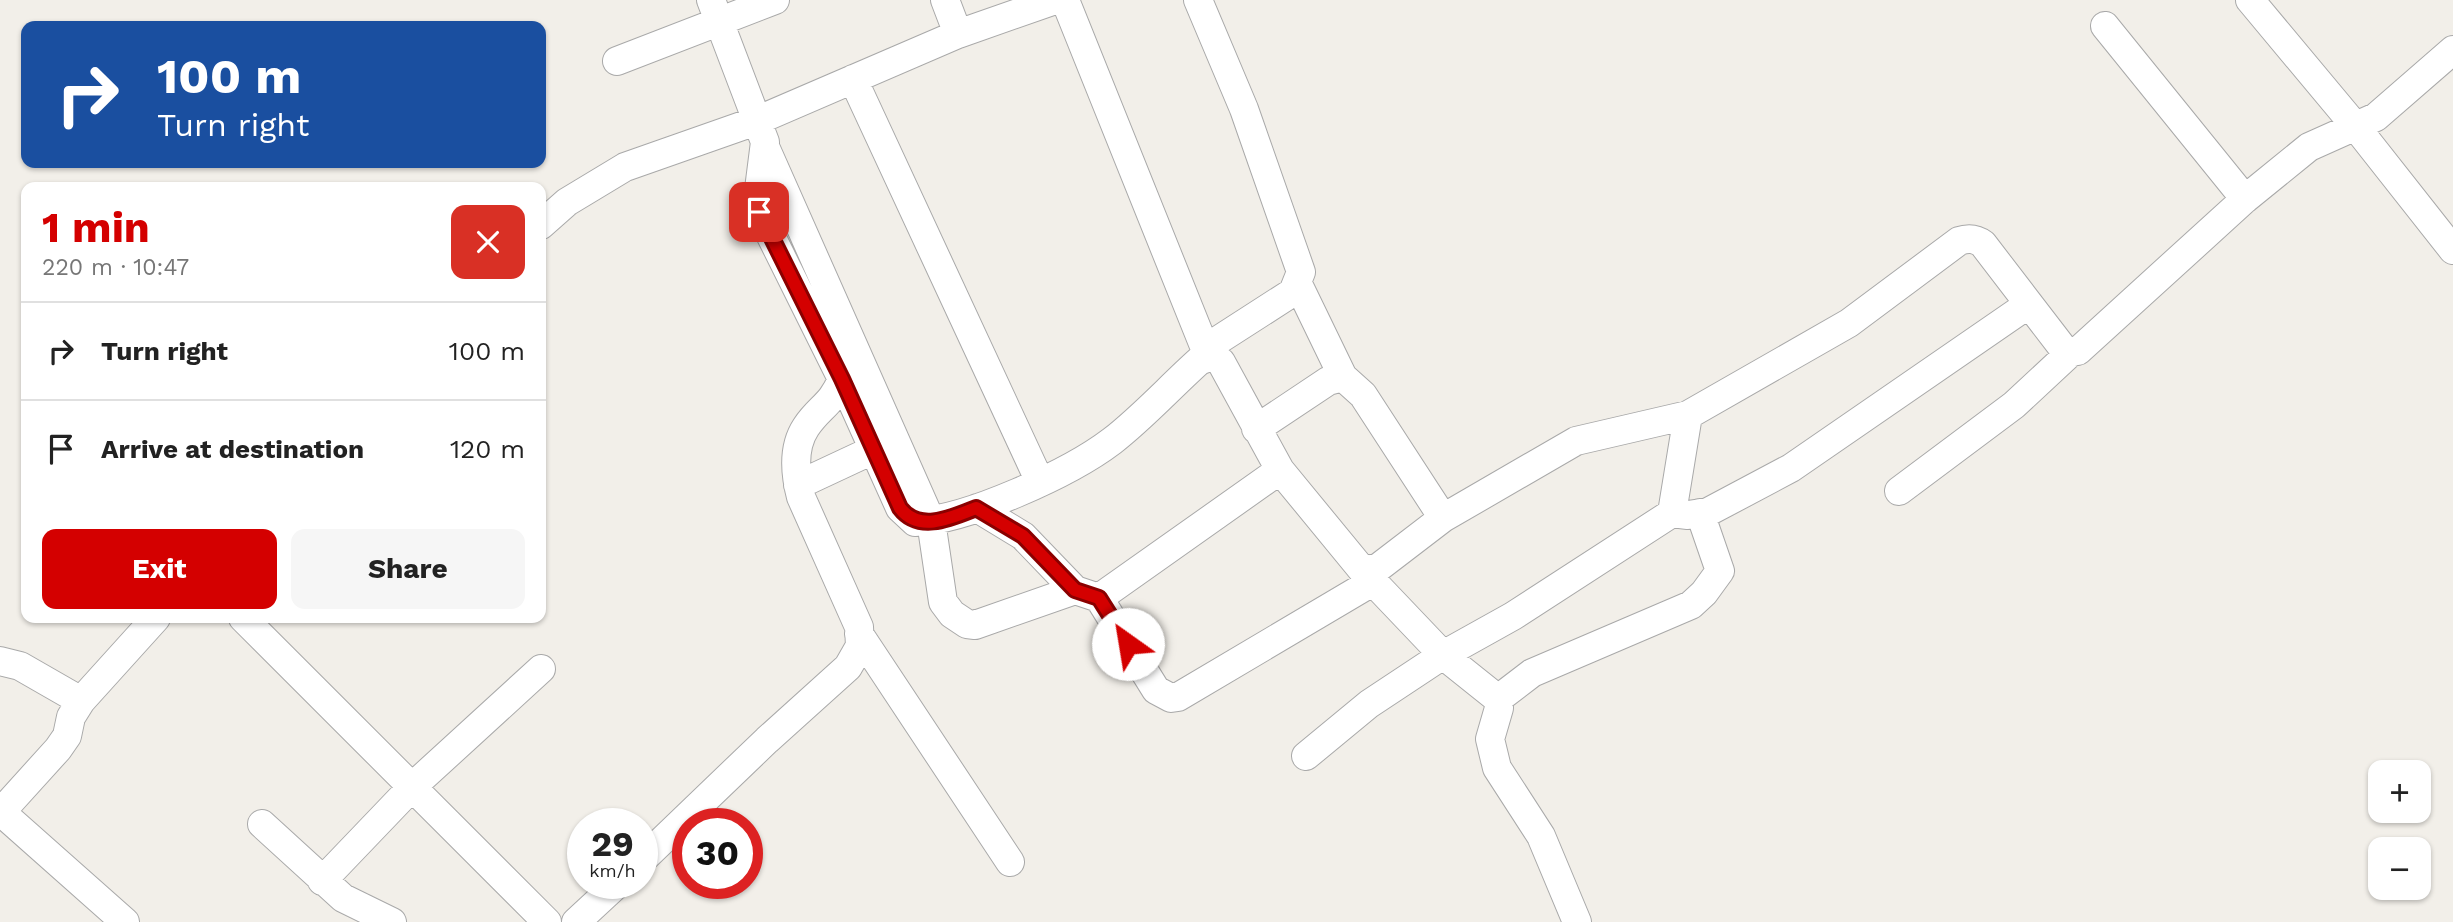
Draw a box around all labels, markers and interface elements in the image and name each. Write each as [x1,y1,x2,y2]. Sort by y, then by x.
text: 100 m [157,47,301,105]
icon: right [42,49,133,140]
text: Turn right [157,106,309,144]
pin [729,182,789,242]
icon: arrive [740,193,778,231]
text: 1 min [42,203,150,252]
button: close [451,205,525,279]
text: 220 m · 10:47 [42,254,189,281]
icon: right [42,332,80,370]
text: Turn right [101,336,228,366]
text: 100 m [449,336,525,366]
icon: arrive [42,430,80,468]
text: Arrive at destination [101,434,364,464]
text: 120 m [450,434,525,464]
button: Exit [42,529,277,609]
button: Share [291,529,525,609]
position arrow [1091,607,1165,681]
map controls [2368,760,2431,900]
button: + [2368,760,2431,823]
speed limit sign: 30 [672,808,763,899]
text: 29 [591,823,634,865]
button: − [2368,837,2431,900]
text: km/h [589,860,636,881]

